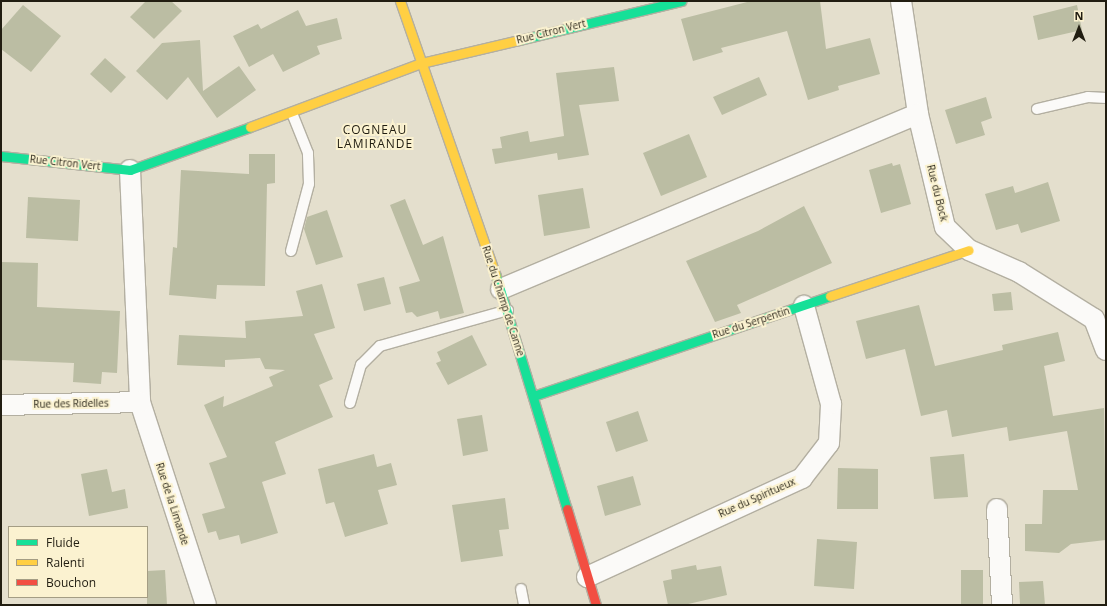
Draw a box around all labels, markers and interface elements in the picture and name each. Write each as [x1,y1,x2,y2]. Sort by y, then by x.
north arrow [1059,8,1099,48]
text: N [1075,8,1083,23]
street label: Rue Citron Vert [515,18,587,46]
district label: COGNEAU LAMIRANDE [337,123,413,151]
street label: Rue Citron Vert [29,153,101,173]
street label: Rue du Bock [924,163,950,223]
street label: Rue du Champ de Canne [479,244,527,358]
street label: Rue du Serpentin [711,305,791,341]
street label: Rue des Ridelles [33,397,109,411]
street label: Rue de la Limande [153,461,191,547]
street label: Rue du Spiritueux [717,476,797,520]
legend [8,526,148,598]
text: Fluide [46,534,80,551]
text: Ralenti [46,554,85,571]
text: Bouchon [46,574,96,591]

